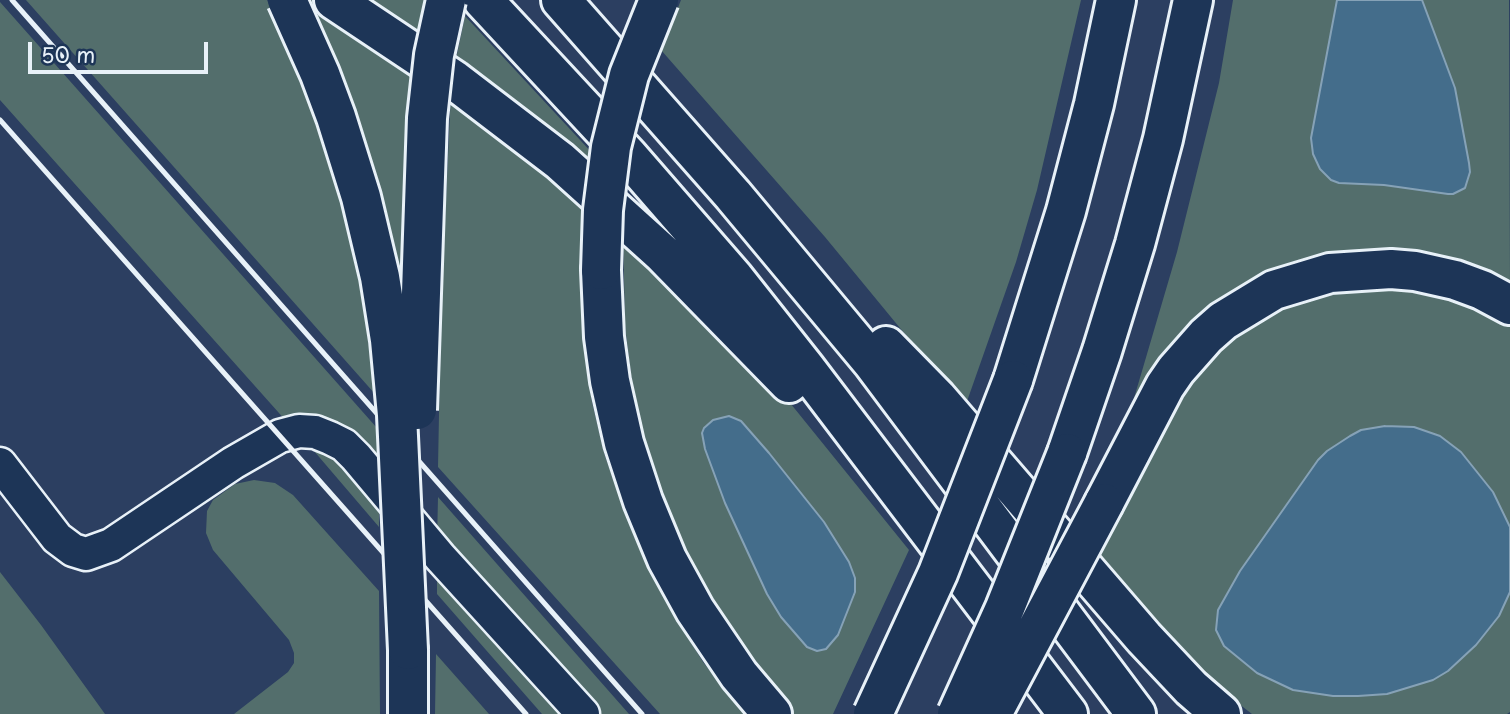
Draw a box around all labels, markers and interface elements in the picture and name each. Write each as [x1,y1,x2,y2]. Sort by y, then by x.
scale bar [32,28,212,72]
text: 50 m [41,38,95,70]

